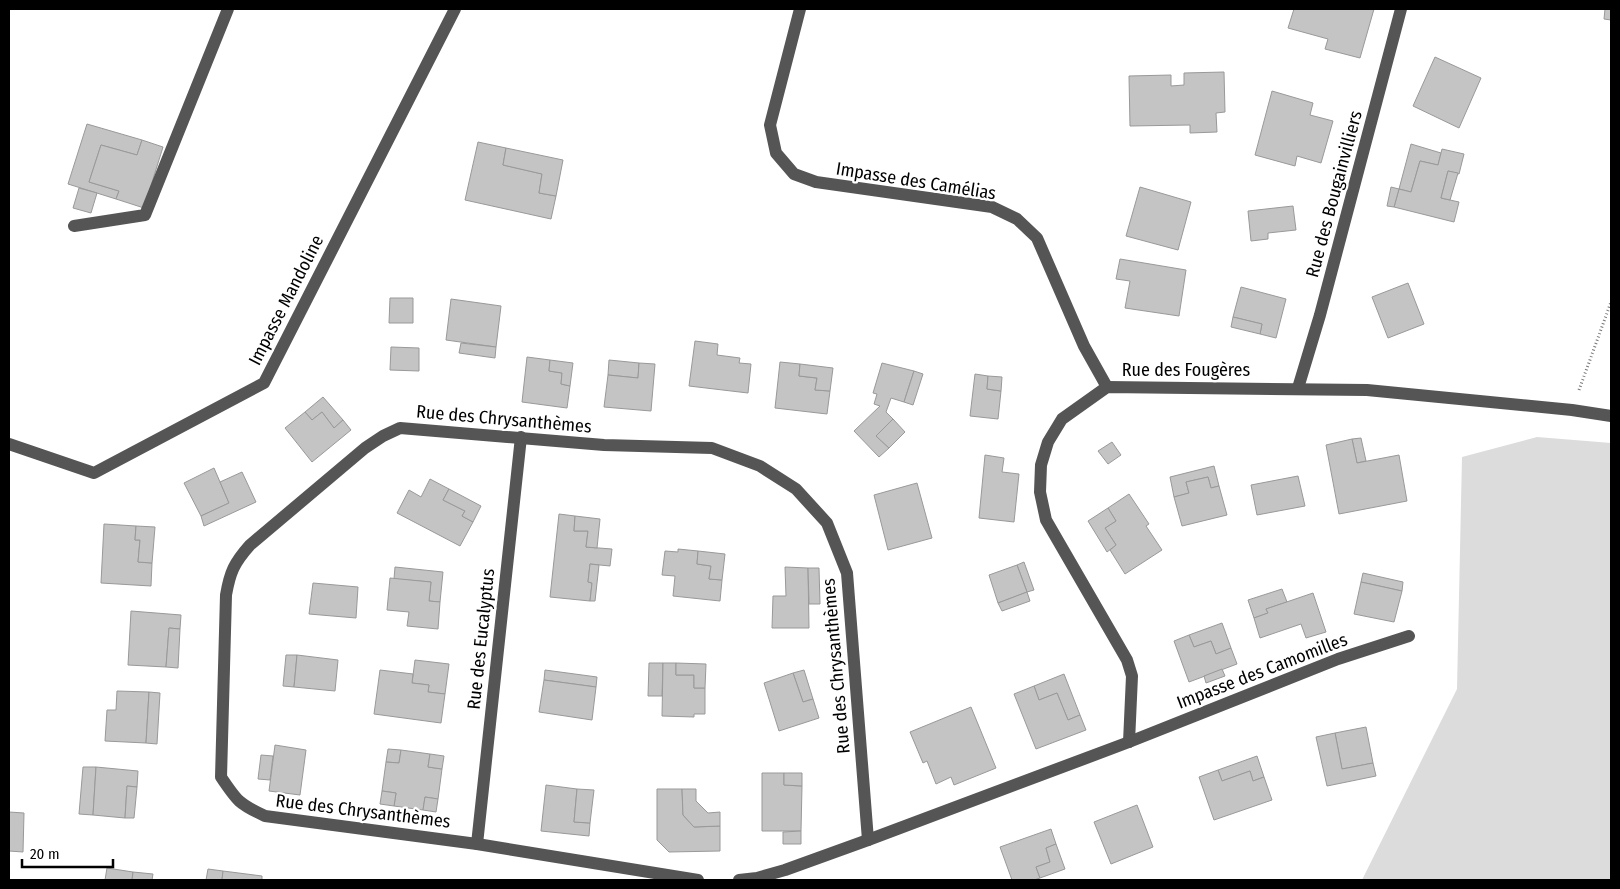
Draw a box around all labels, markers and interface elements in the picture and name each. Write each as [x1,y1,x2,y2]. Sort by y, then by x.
street label: Rue des Bougainvilliers [1301,108,1367,280]
street label: Impasse des Camélias [834,157,998,205]
street label: Impasse Mandoline [244,231,328,369]
street label: Rue des Fougères [1122,359,1250,381]
street label: Rue des Chrysanthèmes [415,400,593,438]
street label: Rue des Eucalyptus [463,567,499,711]
street label: Rue des Chrysanthèmes [817,577,855,755]
street label: Impasse des Camomilles [1174,628,1351,714]
street label: Rue des Chrysanthèmes [274,789,452,833]
scale bar [22,836,114,868]
text: 20 m [30,845,60,863]

